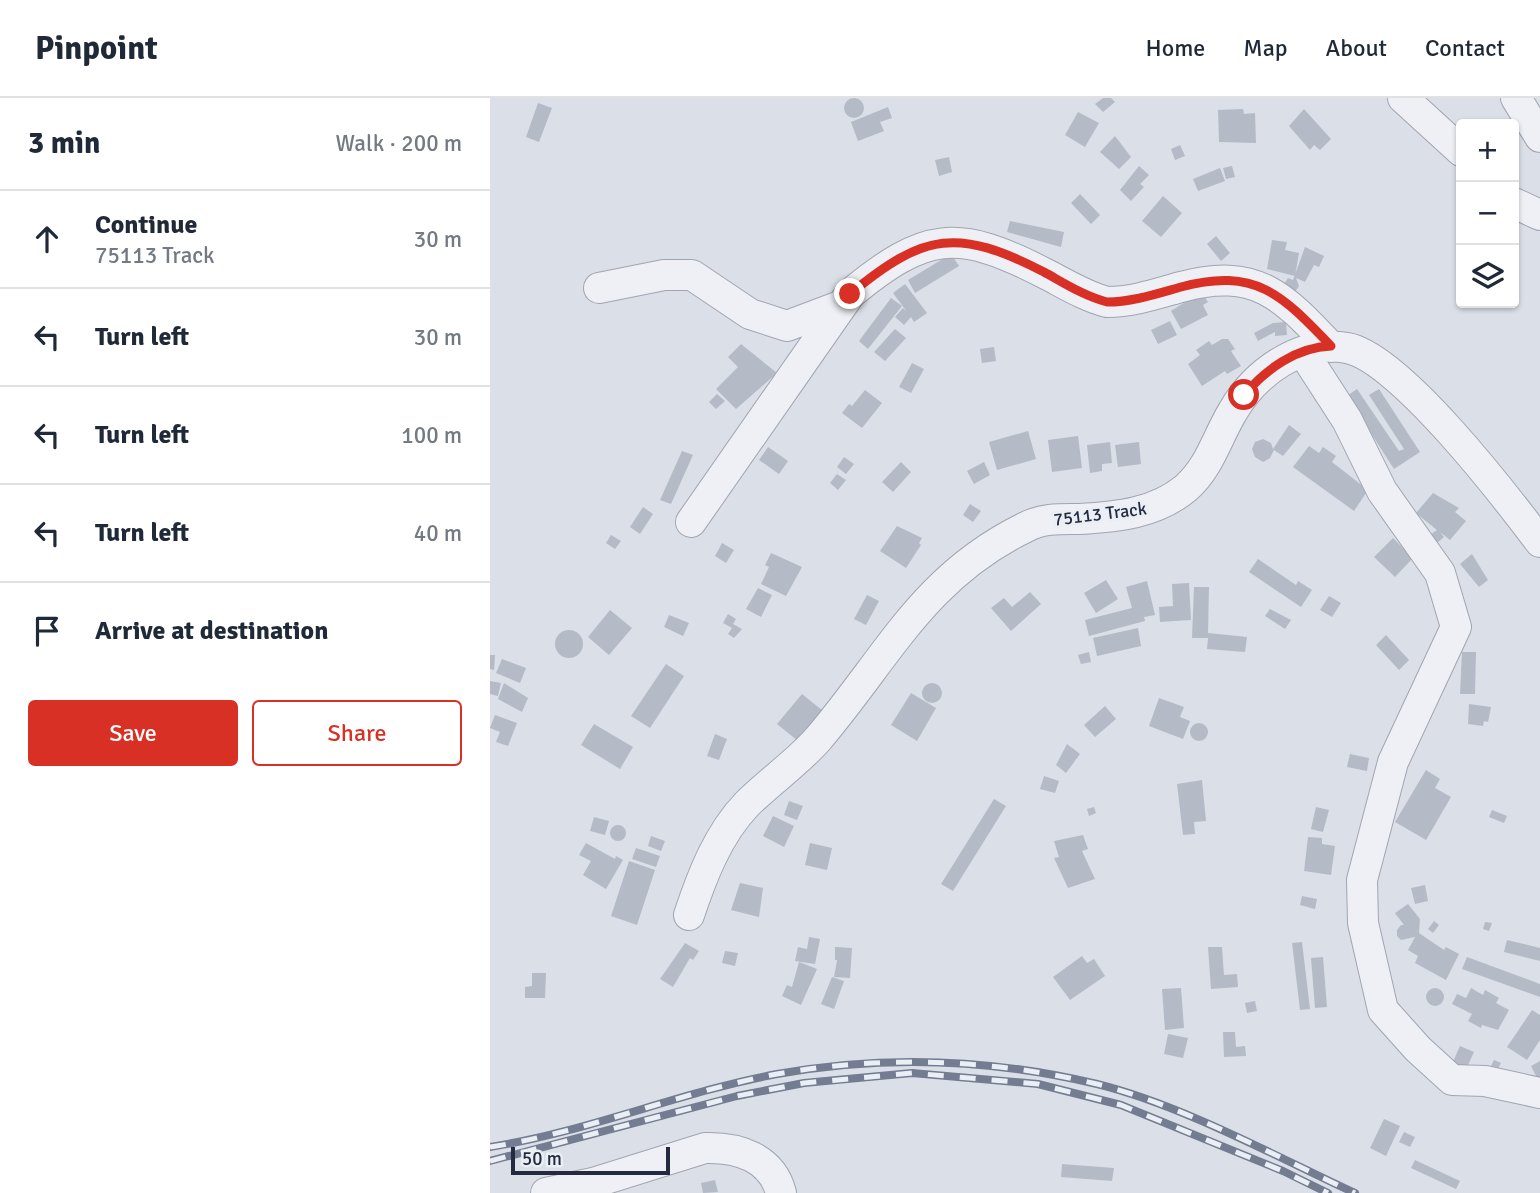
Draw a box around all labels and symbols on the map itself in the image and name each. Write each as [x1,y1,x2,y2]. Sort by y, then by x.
route end [834,278,865,309]
route start [1228,379,1259,410]
street label: 75113 Track [1052,497,1148,531]
scale bar [511,1144,670,1176]

